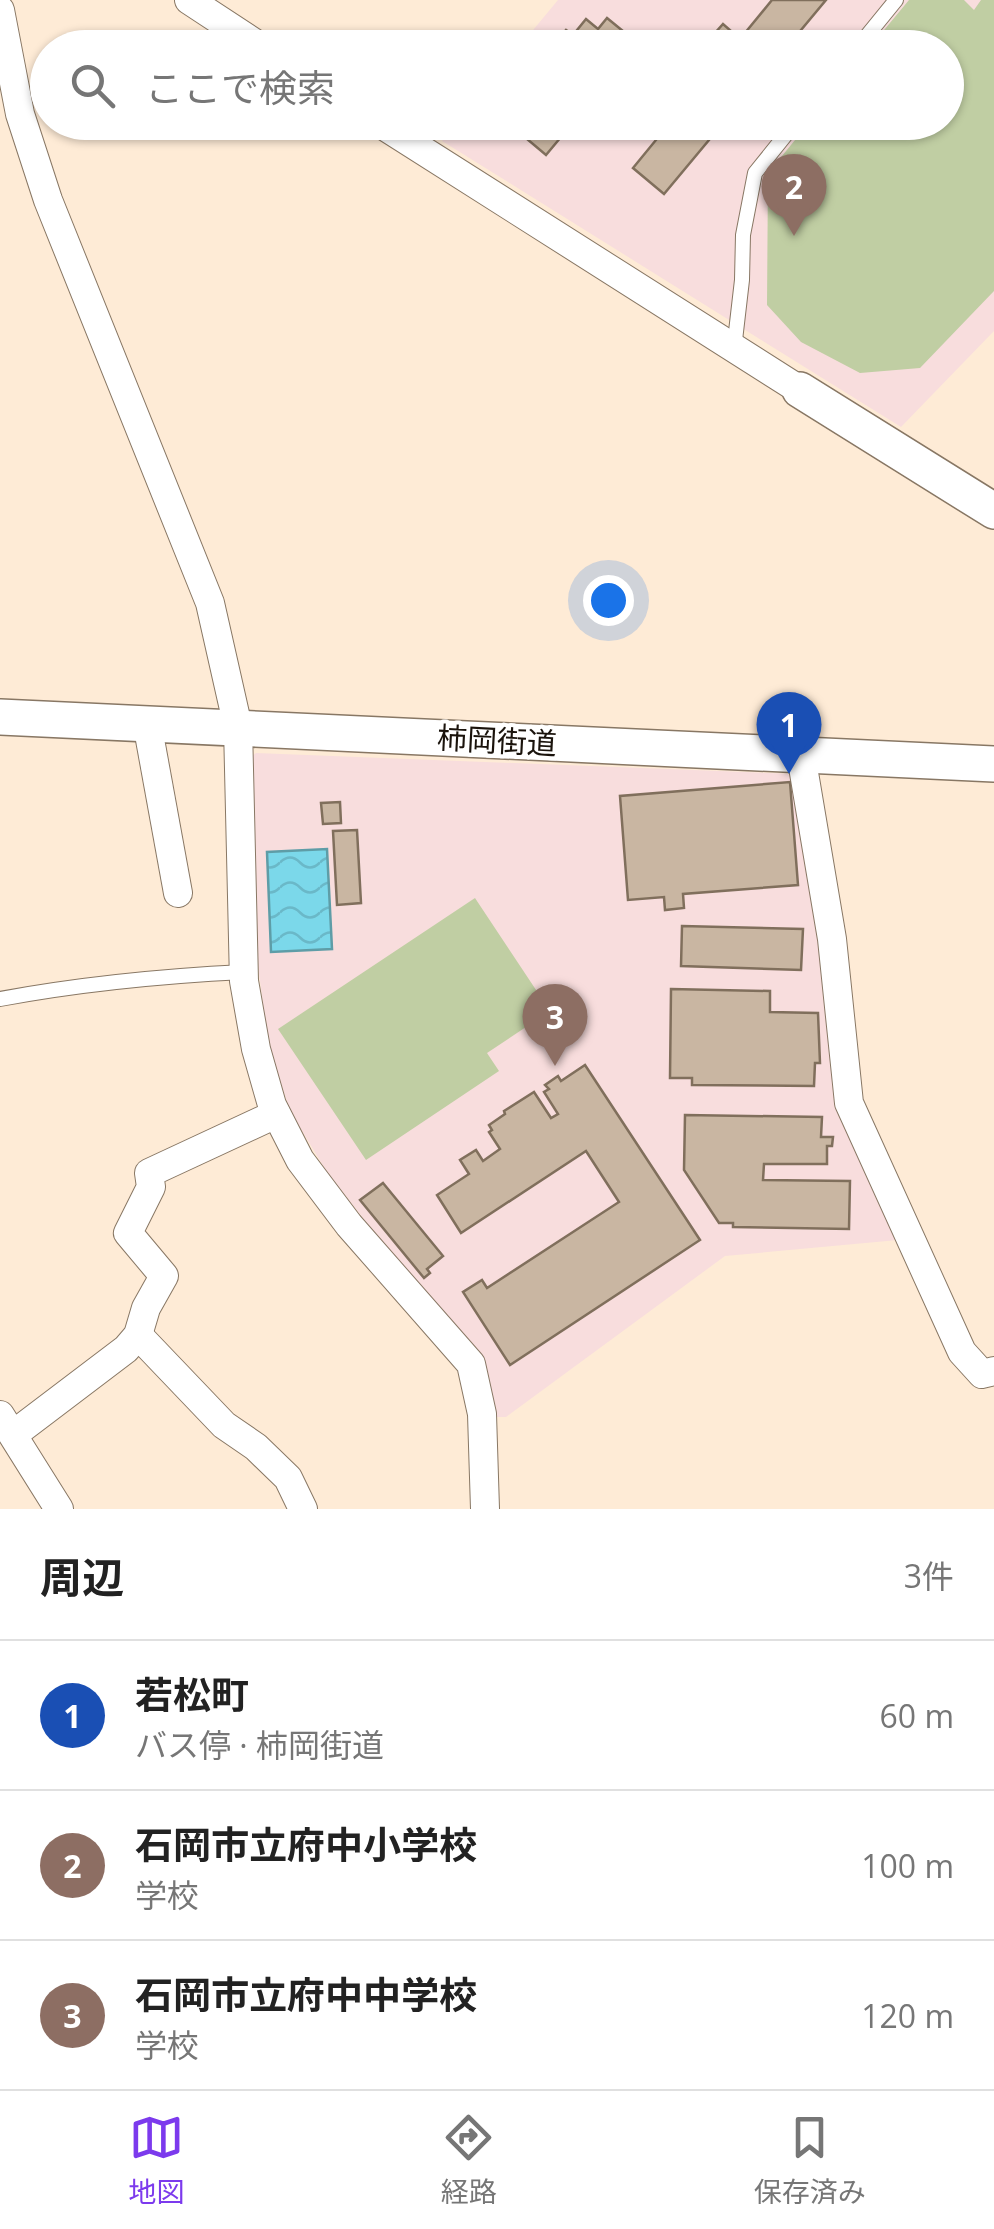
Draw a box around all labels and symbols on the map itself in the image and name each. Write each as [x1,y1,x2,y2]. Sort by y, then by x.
pin: 2 [762,154,826,236]
your location [583,575,634,626]
pin: 1 [756,692,822,774]
street label: 柿岡街道 [436,716,558,764]
pin: 3 [522,984,588,1066]

